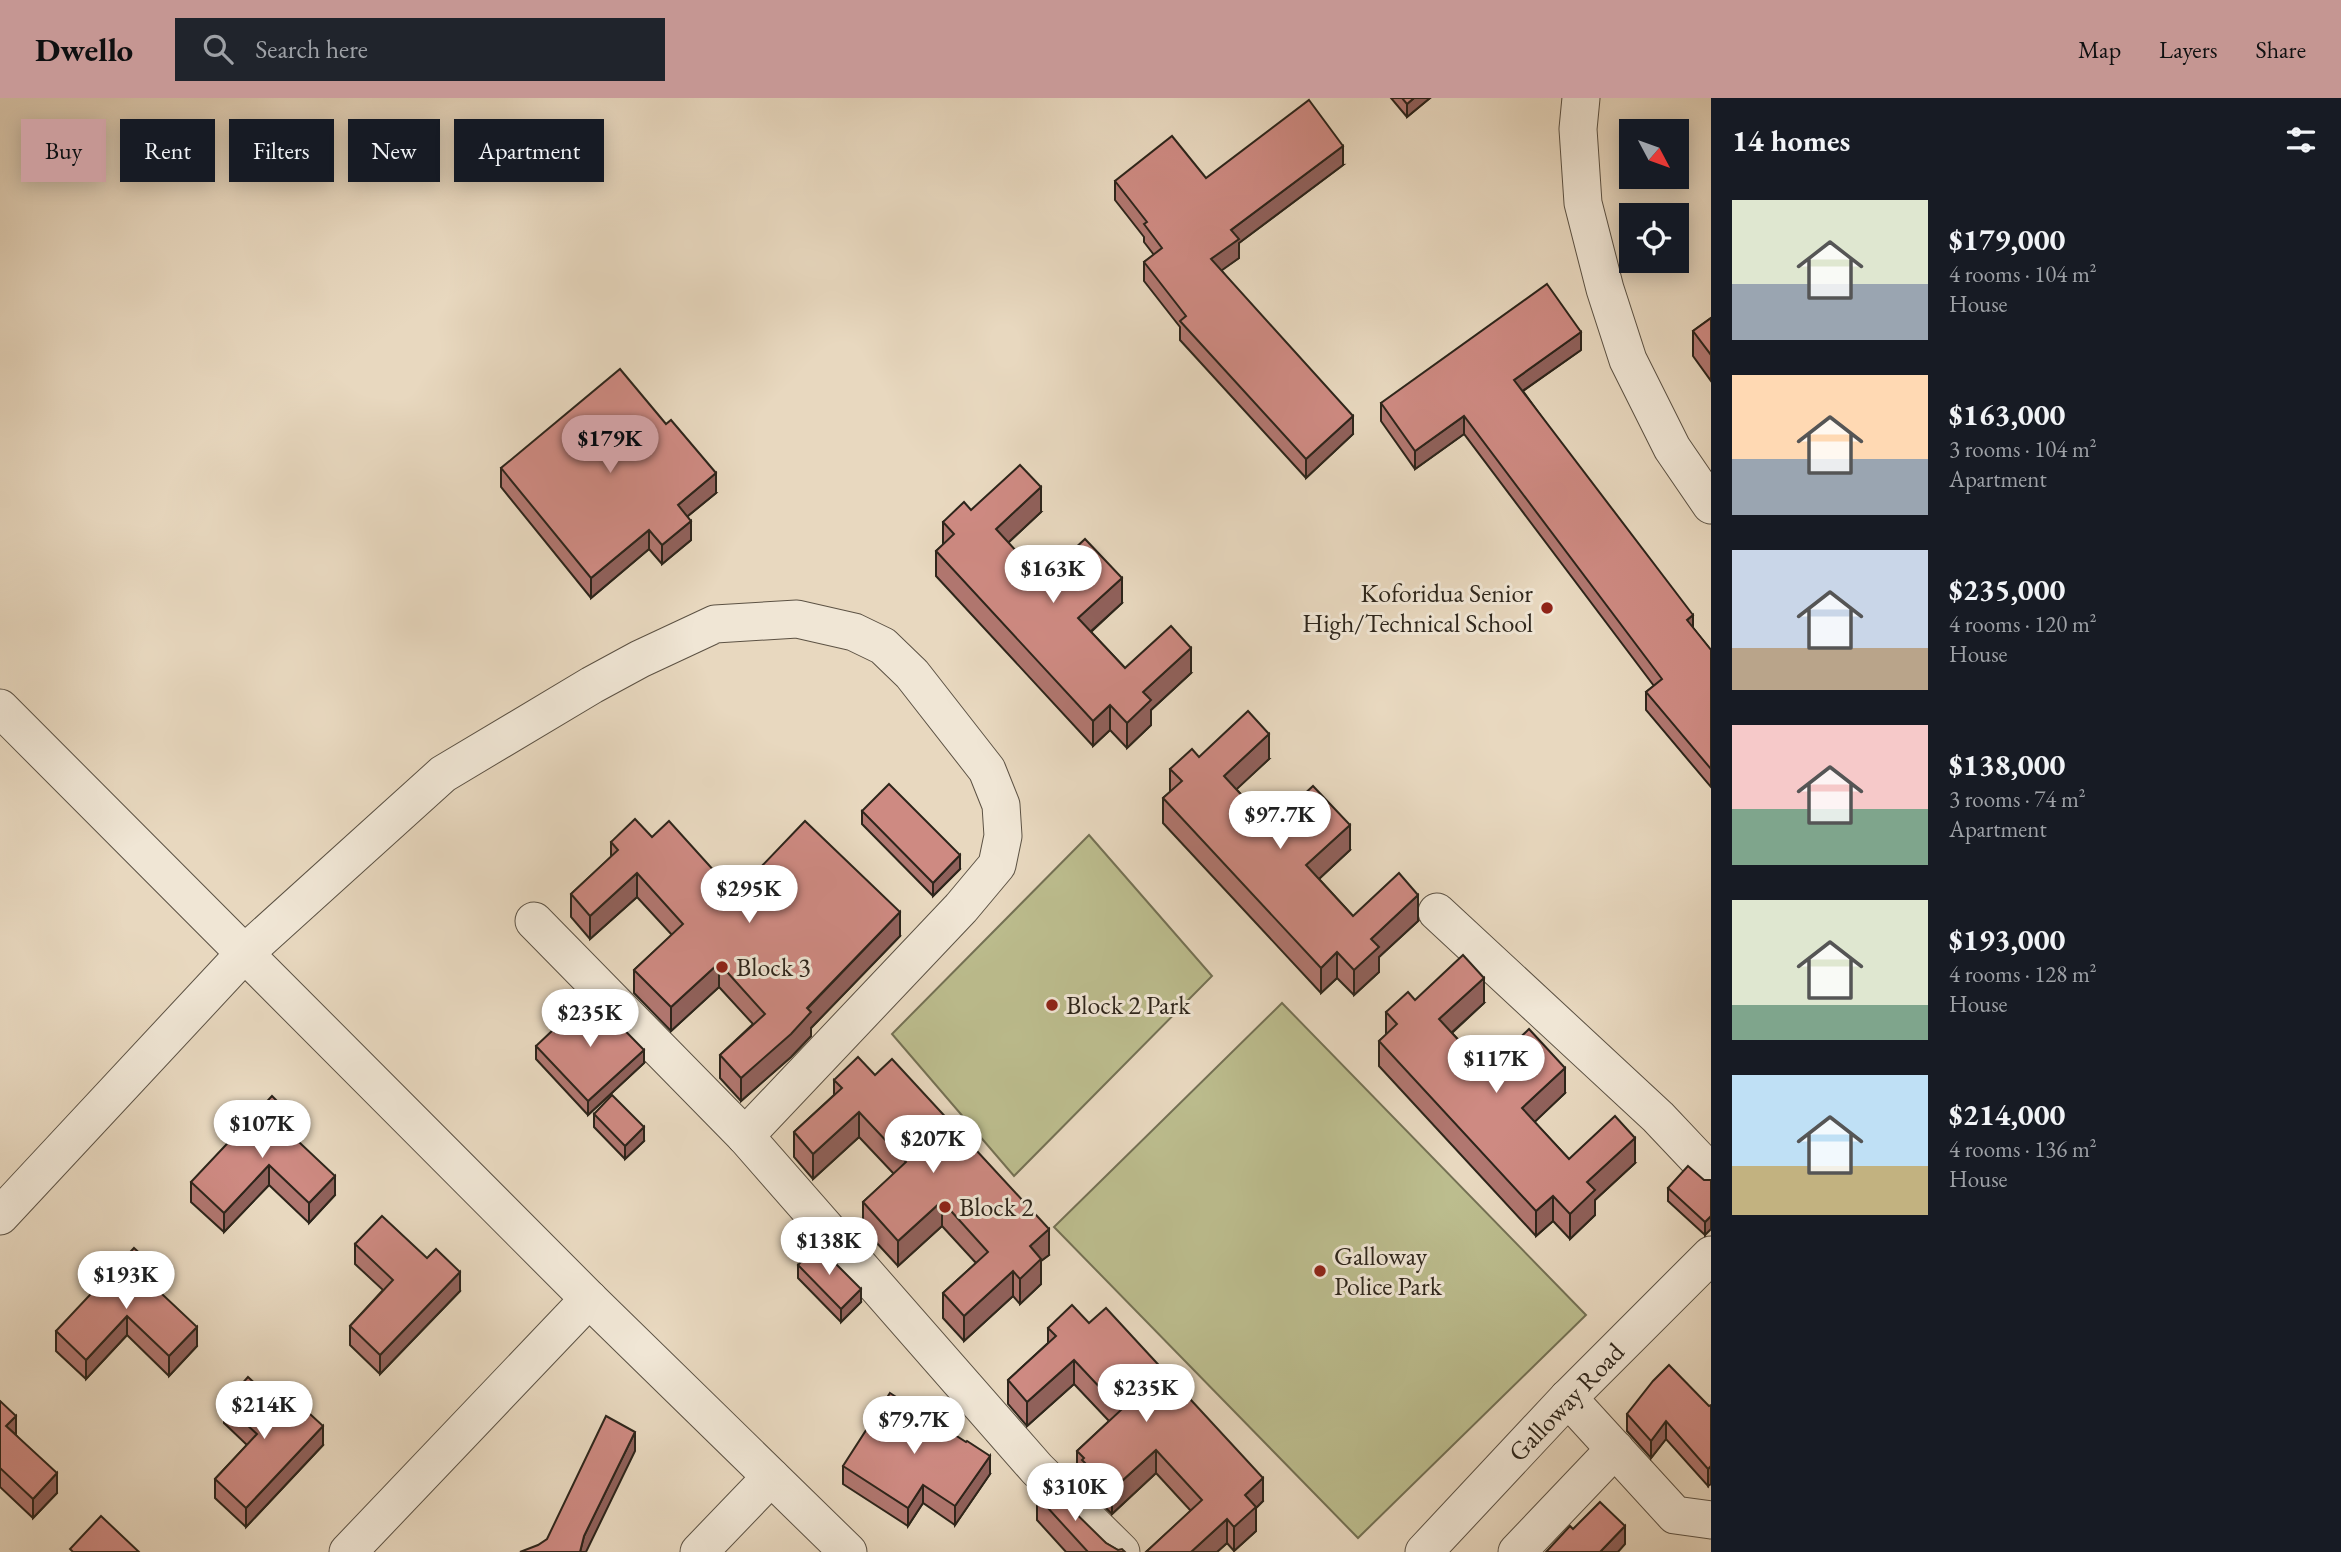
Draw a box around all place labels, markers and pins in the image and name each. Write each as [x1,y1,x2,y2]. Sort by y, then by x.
pin: $179K [561,416,659,475]
pin: $163K [1004,546,1102,605]
place label: Koforidua Senior High/Technical School [1302,576,1533,640]
marker: Koforidua Senior High/Technical School [1539,600,1555,616]
pin: $97.7K [1223,792,1337,851]
pin: $295K [700,866,798,925]
place label: Block 3 [736,950,811,984]
marker: Block 3 [714,959,730,975]
place label: Block 2 Park [1066,988,1191,1022]
pin: $235K [541,990,639,1049]
marker: Block 2 Park [1044,997,1060,1013]
pin: $117K [1447,1035,1545,1095]
pin: $107K [213,1100,311,1160]
pin: $207K [884,1116,982,1175]
place label: Block 2 [959,1190,1034,1224]
marker: Block 2 [937,1199,953,1215]
pin: $138K [780,1218,878,1277]
place label: Galloway Police Park [1334,1239,1443,1303]
pin: $193K [77,1252,175,1311]
marker: Galloway Police Park [1312,1263,1328,1279]
pin: $235K [1097,1364,1195,1424]
pin: $214K [215,1382,313,1441]
pin: $79.7K [857,1396,971,1456]
pin: $310K [1026,1464,1124,1523]

